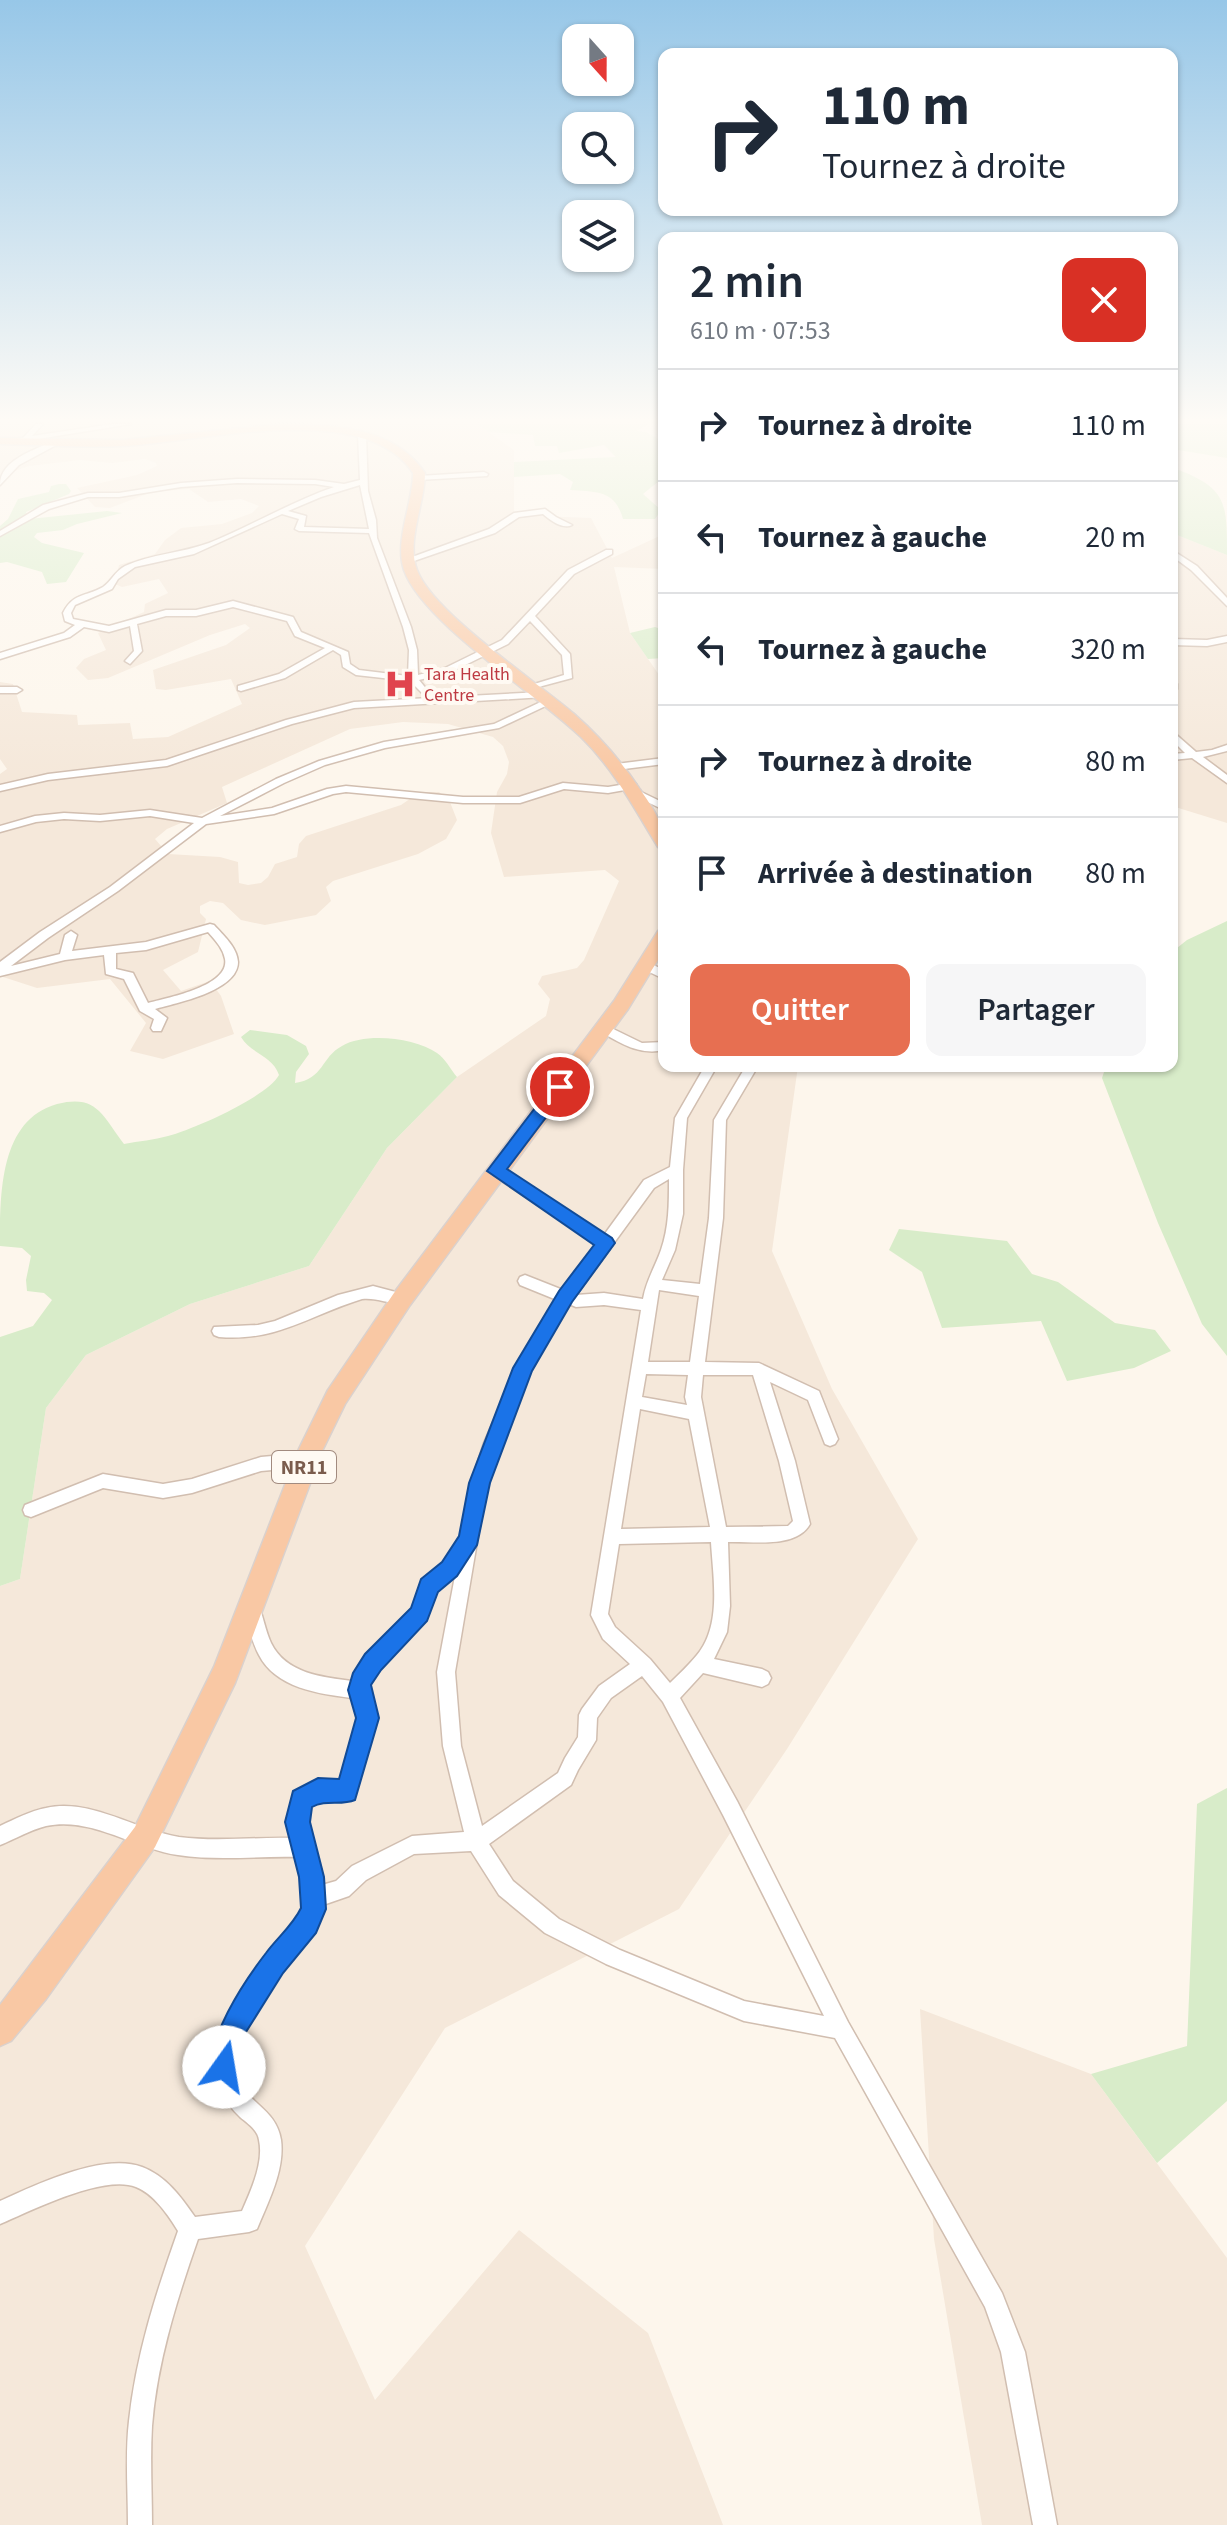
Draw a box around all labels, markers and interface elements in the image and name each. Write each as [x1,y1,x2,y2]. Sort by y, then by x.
north arrow [562,24,634,96]
map controls [562,24,634,272]
text: 110 m [822,67,970,146]
icon: right [690,80,794,184]
button: search [562,112,634,184]
text: Tournez à droite [822,141,1066,192]
button: layers [562,200,634,272]
text: 2 min [690,248,804,316]
button: close [1062,258,1146,342]
text: 610 m · 07:53 [690,312,831,349]
icon: right [690,403,734,447]
text: Tournez à droite [758,404,972,447]
text: 110 m [1070,404,1146,447]
icon: left [690,515,734,559]
text: Tournez à gauche [758,516,987,559]
text: 20 m [1085,516,1146,559]
icon: left [690,627,734,671]
text: Tournez à gauche [758,628,987,671]
text: 320 m [1070,628,1146,671]
place label: Tara Health Centre [424,662,510,708]
hospital icon: Tara Health Centre [383,667,417,701]
icon: right [690,739,734,783]
text: Tournez à droite [758,740,972,783]
text: 80 m [1085,740,1146,783]
icon: arrive [690,851,734,895]
text: Arrivée à destination [758,852,1033,895]
text: 80 m [1085,852,1146,895]
button: Quitter [690,964,910,1056]
button: Partager [926,964,1146,1056]
pin [526,1053,594,1121]
icon: arrive [538,1065,582,1109]
road number: NR11 [272,1451,336,1483]
position arrow [182,2025,266,2109]

